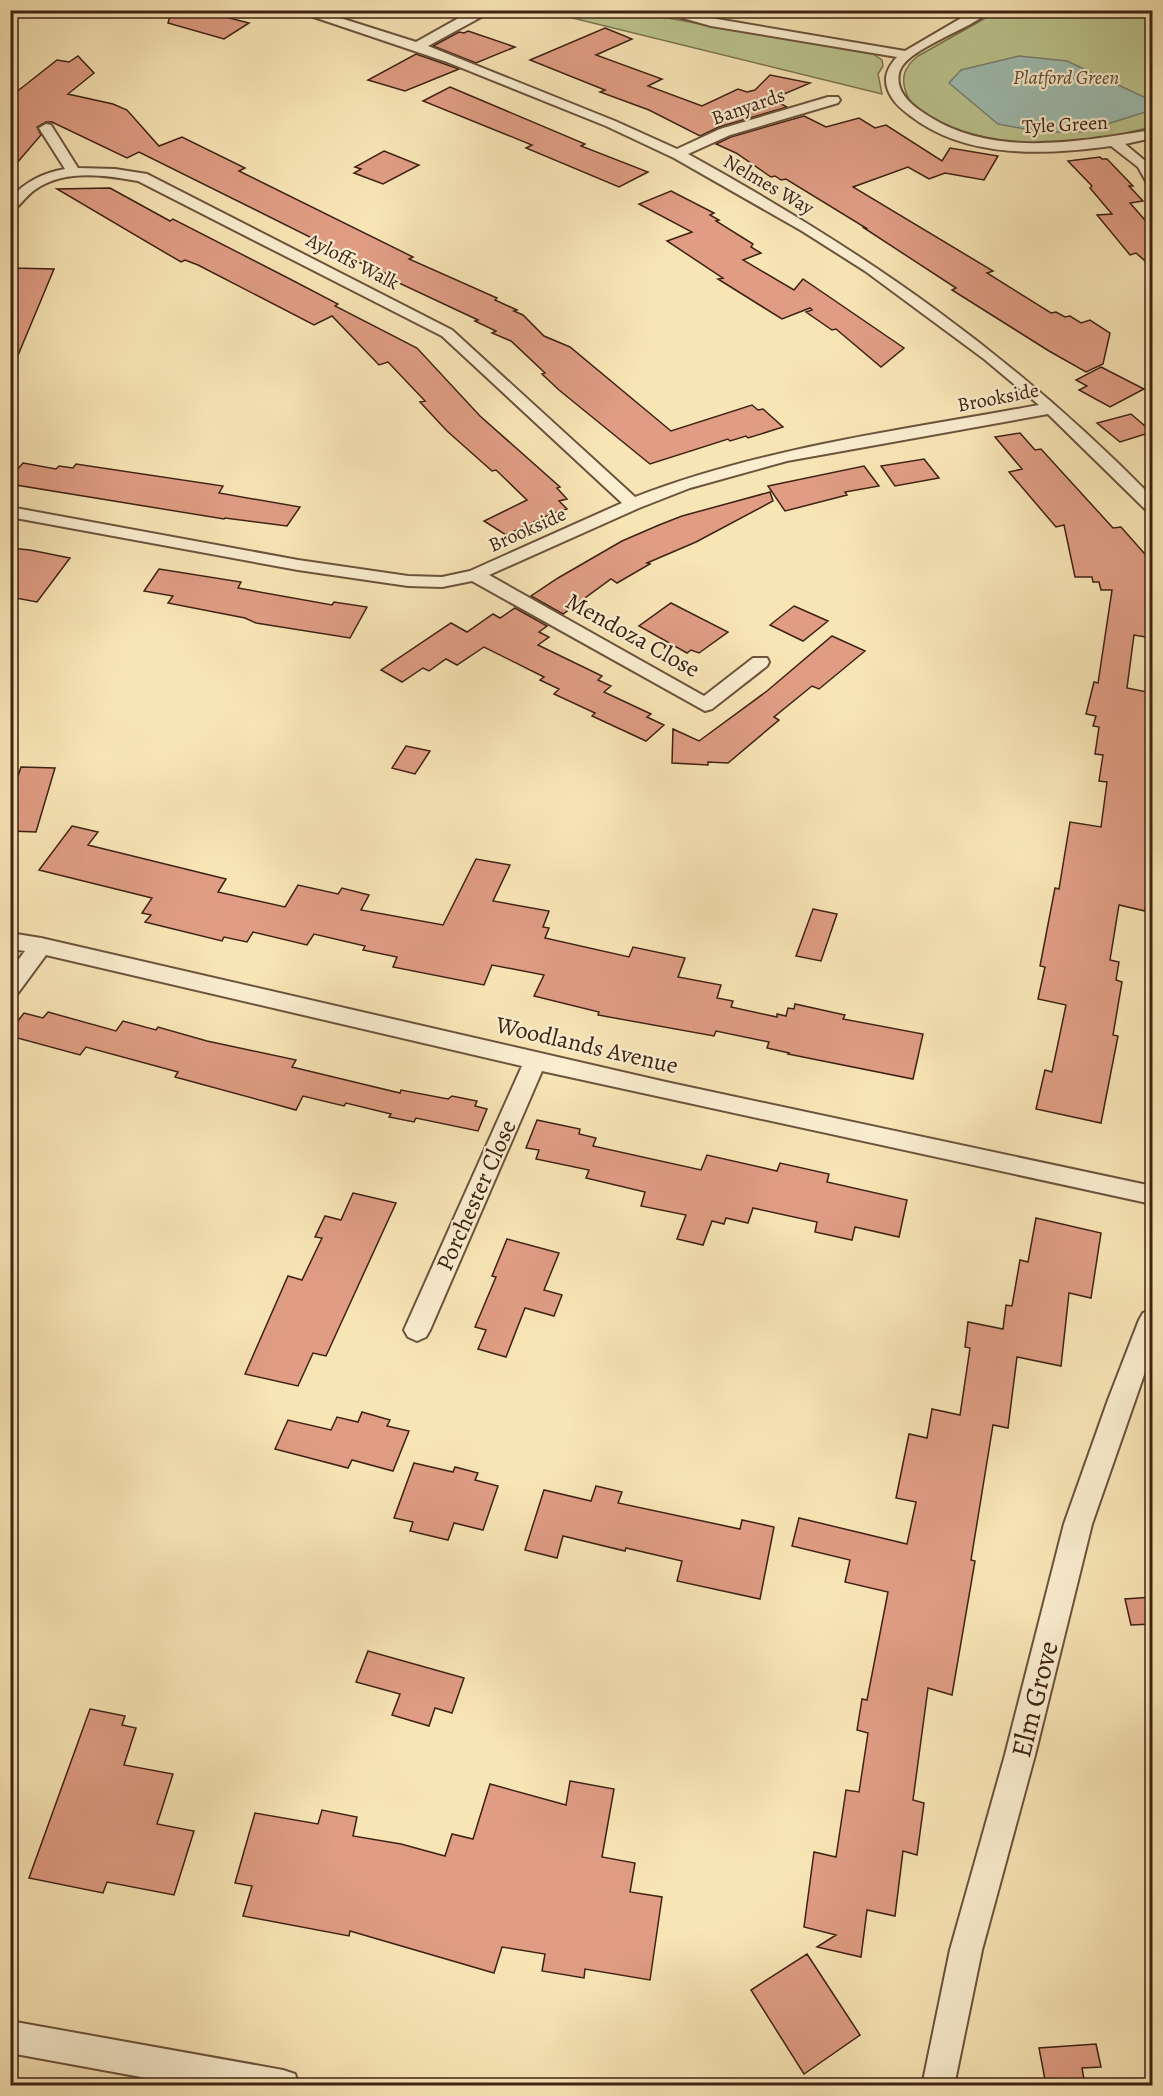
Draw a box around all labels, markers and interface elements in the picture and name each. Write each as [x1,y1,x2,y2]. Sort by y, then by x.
park label: Platford Green [1013,64,1119,91]
street label: Banyards [708,81,788,132]
street label: Tyle Green [1021,109,1109,140]
street label: Nelmes Way [719,148,820,222]
street label: Ayloffs Walk [301,226,404,296]
street label: Brookside [955,376,1041,419]
street label: Brookside [484,500,570,559]
street label: Mendoza Close [560,585,706,685]
street label: Woodlands Avenue [492,1008,681,1082]
street label: Porchester Close [428,1114,524,1276]
street label: Elm Grove [1002,1637,1068,1761]

